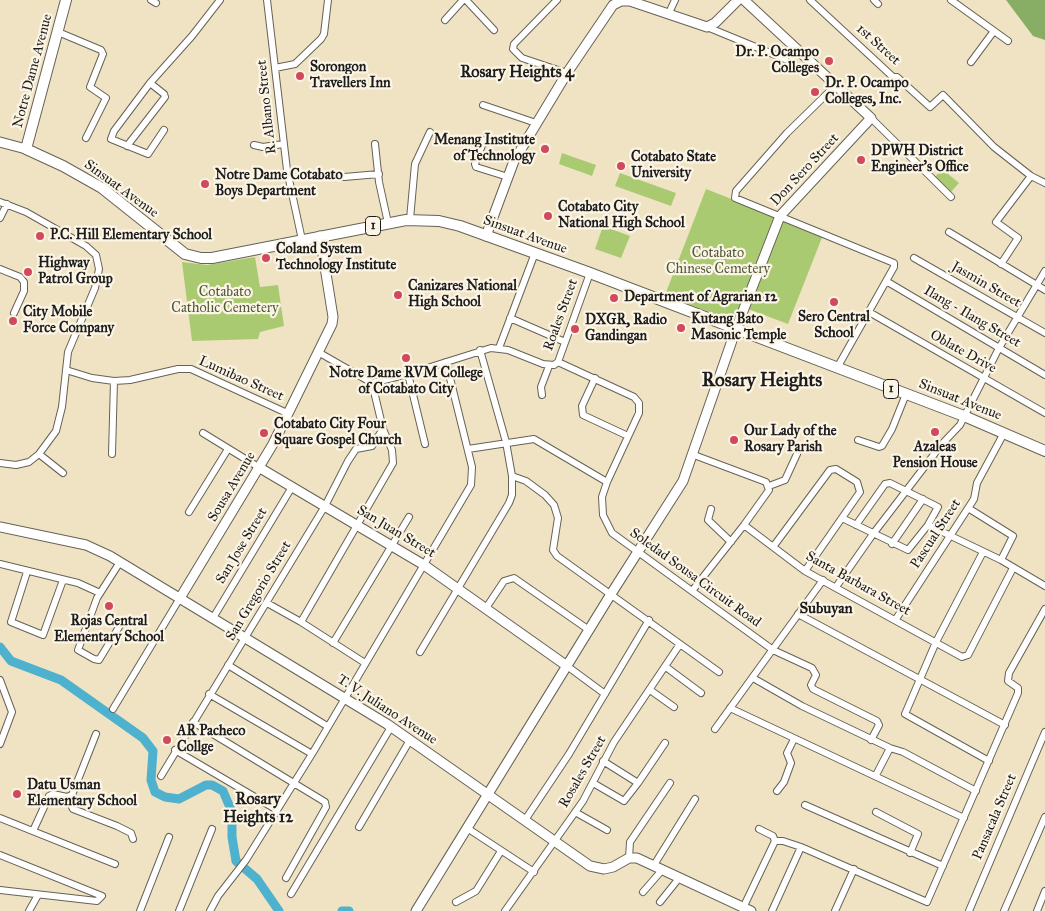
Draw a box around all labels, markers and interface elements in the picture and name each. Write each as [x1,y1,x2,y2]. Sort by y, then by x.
street label: Notre Dame Avenue [10,12,56,130]
street label: 1st Street [853,21,903,69]
place label: Dr. P. Ocampo Colleges [735,45,819,78]
marker: Dr. P. Ocampo Colleges [823,55,835,67]
street label: R. Albano Street [254,59,280,155]
place label: Sorongon Travellers Inn [310,60,391,92]
district label: Rosary Heights 4 [460,63,574,83]
marker: Sorongon Travellers Inn [294,70,306,82]
place label: Dr. P. Ocampo Colleges, Inc. [825,76,909,108]
marker: Dr. P. Ocampo Colleges, Inc. [809,86,821,98]
street label: Don Sero Street [767,130,843,210]
place label: Menang Institute of Technology [434,133,535,166]
marker: Menang Institute of Technology [539,143,551,155]
place label: DPWH District Engineer's Office [871,144,969,176]
place label: Cotabato State University [631,150,716,182]
marker: DPWH District Engineer's Office [855,154,867,166]
street label: Sinsuat Avenue [80,156,162,222]
marker: Cotabato State University [615,160,627,172]
place label: Notre Dame Cotabato Boys Department [215,168,343,200]
marker: Notre Dame Cotabato Boys Department [199,178,211,190]
place label: Cotabato City National High School [558,200,685,232]
marker: Cotabato City National High School [542,210,554,222]
street label: Sinsuat Avenue [481,212,569,258]
road number: 1 [366,217,380,236]
place label: P.C. Hill Elementary School [50,228,212,244]
marker: P.C. Hill Elementary School [34,230,46,242]
place label: Coland System Technology Institute [276,242,396,274]
park label: Cotabato Chinese Cemetery [666,246,770,278]
marker: Coland System Technology Institute [260,252,272,264]
place label: Highway Patrol Group [38,256,113,288]
street label: Jasmin Street [948,258,1024,312]
marker: Highway Patrol Group [22,266,34,278]
street label: Roales Street [540,277,582,353]
place label: Canizares National High School [408,279,517,312]
street label: Ilang - Ilang Street [921,282,1023,352]
park label: Cotabato Catholic Cemetery [171,285,279,318]
marker: Canizares National High School [392,289,404,301]
place label: Department of Agrarian 12 [624,290,777,306]
marker: Department of Agrarian 12 [608,292,620,304]
marker: Sero Central School [828,296,840,308]
place label: City Mobile Force Company [23,305,114,338]
place label: Sero Central School [798,310,870,342]
place label: Kutang Bato Masonic Temple [691,312,786,344]
place label: DXGR, Radio Gandingan [585,313,667,346]
marker: City Mobile Force Company [7,315,19,327]
marker: Kutang Bato Masonic Temple [675,322,687,334]
marker: DXGR, Radio Gandingan [569,323,581,335]
street label: Oblate Drive [927,327,999,377]
marker: Notre Dame RVM College of Cotabato City [400,352,412,364]
street label: Lumibao Street [196,353,286,405]
place label: Notre Dame RVM College of Cotabato City [329,366,483,398]
district label: Rosary Heights [702,370,822,392]
street label: Sinsuat Avenue [916,376,1004,424]
road number: 1 [884,379,898,398]
place label: Cotabato City Four Square Gospel Church [274,417,402,450]
place label: Our Lady of the Rosary Parish [744,424,837,457]
marker: Azaleas Pension House [929,426,941,438]
marker: Cotabato City Four Square Gospel Church [258,427,270,439]
marker: Our Lady of the Rosary Parish [728,434,740,446]
place label: Azaleas Pension House [892,440,978,472]
street label: Sousa Avenue [205,449,259,525]
street label: Pascual Street [907,496,965,572]
street label: San Juan Street [354,502,438,562]
street label: San Jose Street [213,505,271,587]
street label: Soledad Sousa Circuit Road [626,525,764,631]
street label: San Gregorio Street [223,538,295,644]
street label: Santa Barbara Street [803,548,913,620]
marker: Rojas Central Elementary School [103,600,115,612]
district label: Subuyan [799,600,853,618]
place label: Rojas Central Elementary School [54,614,164,646]
street label: T. V. Juliano Avenue [334,671,440,749]
place label: AR Pacheco Collge [177,724,246,756]
street label: Rosales Street [556,733,610,811]
marker: AR Pacheco Collge [161,734,173,746]
street label: Pansacala Street [969,772,1021,862]
place label: Datu Usman Elementary School [27,778,137,810]
marker: Datu Usman Elementary School [11,788,23,800]
district label: Rosary Heights 12 [223,790,293,828]

